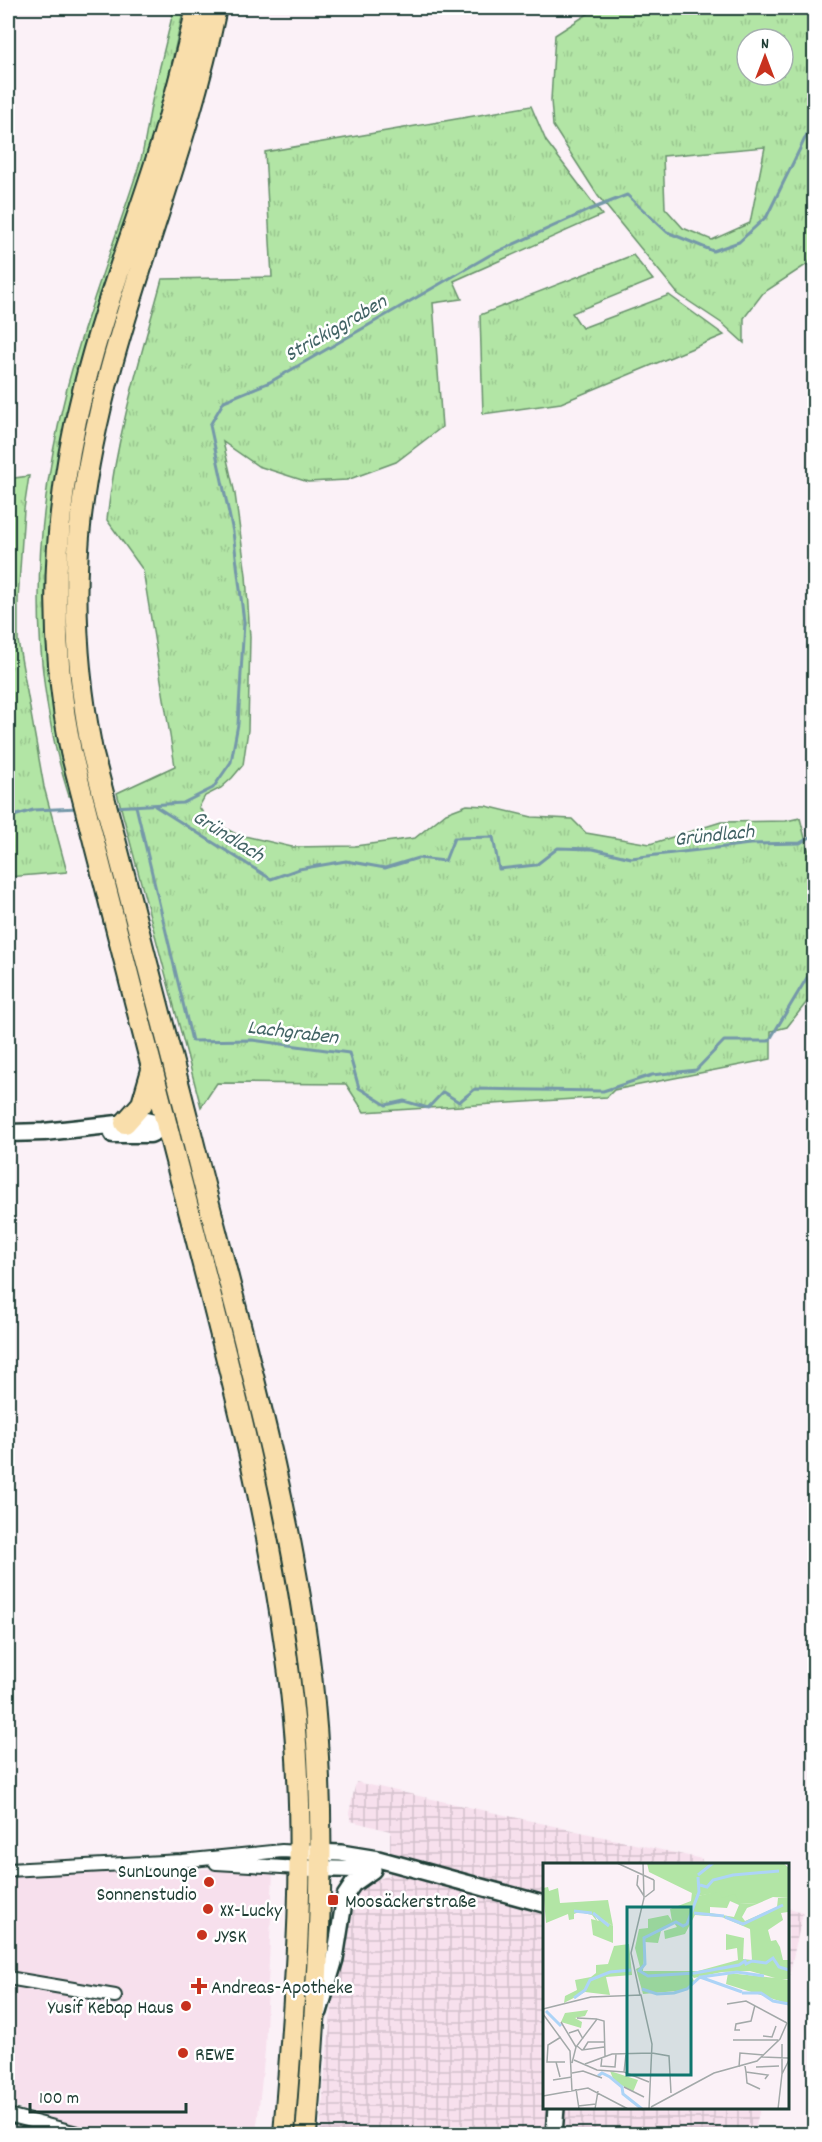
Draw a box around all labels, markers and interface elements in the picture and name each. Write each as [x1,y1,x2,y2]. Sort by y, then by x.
north arrow [735,27,795,87]
text: N [761,33,769,56]
water label: Strickiggraben [280,288,394,371]
water label: Gründlach [186,804,270,872]
water label: Gründlach [673,818,757,856]
water label: Lachgraben [245,1014,341,1055]
place label: SunLounge Sonnenstudio [96,1859,197,1910]
inset map [543,1863,789,2109]
marker: SunLounge Sonnenstudio [202,1875,216,1889]
place label: Moosäckerstraße [345,1889,476,1917]
marker: Moosäckerstraße [326,1893,340,1907]
place label: XX-Lucky [220,1898,283,1926]
marker: XX-Lucky [201,1902,215,1916]
place label: JYSK [214,1924,247,1952]
marker: JYSK [195,1928,209,1942]
place label: Andreas-Apotheke [211,1975,353,2003]
marker: Andreas-Apotheke [192,1979,206,1993]
place label: Yusif Kebap Haus [48,1995,174,2023]
marker: Yusif Kebap Haus [179,1999,193,2013]
place label: REWE [195,2042,234,2070]
marker: REWE [176,2046,190,2060]
scale bar [30,2076,186,2114]
text: 100 m [39,2087,79,2112]

